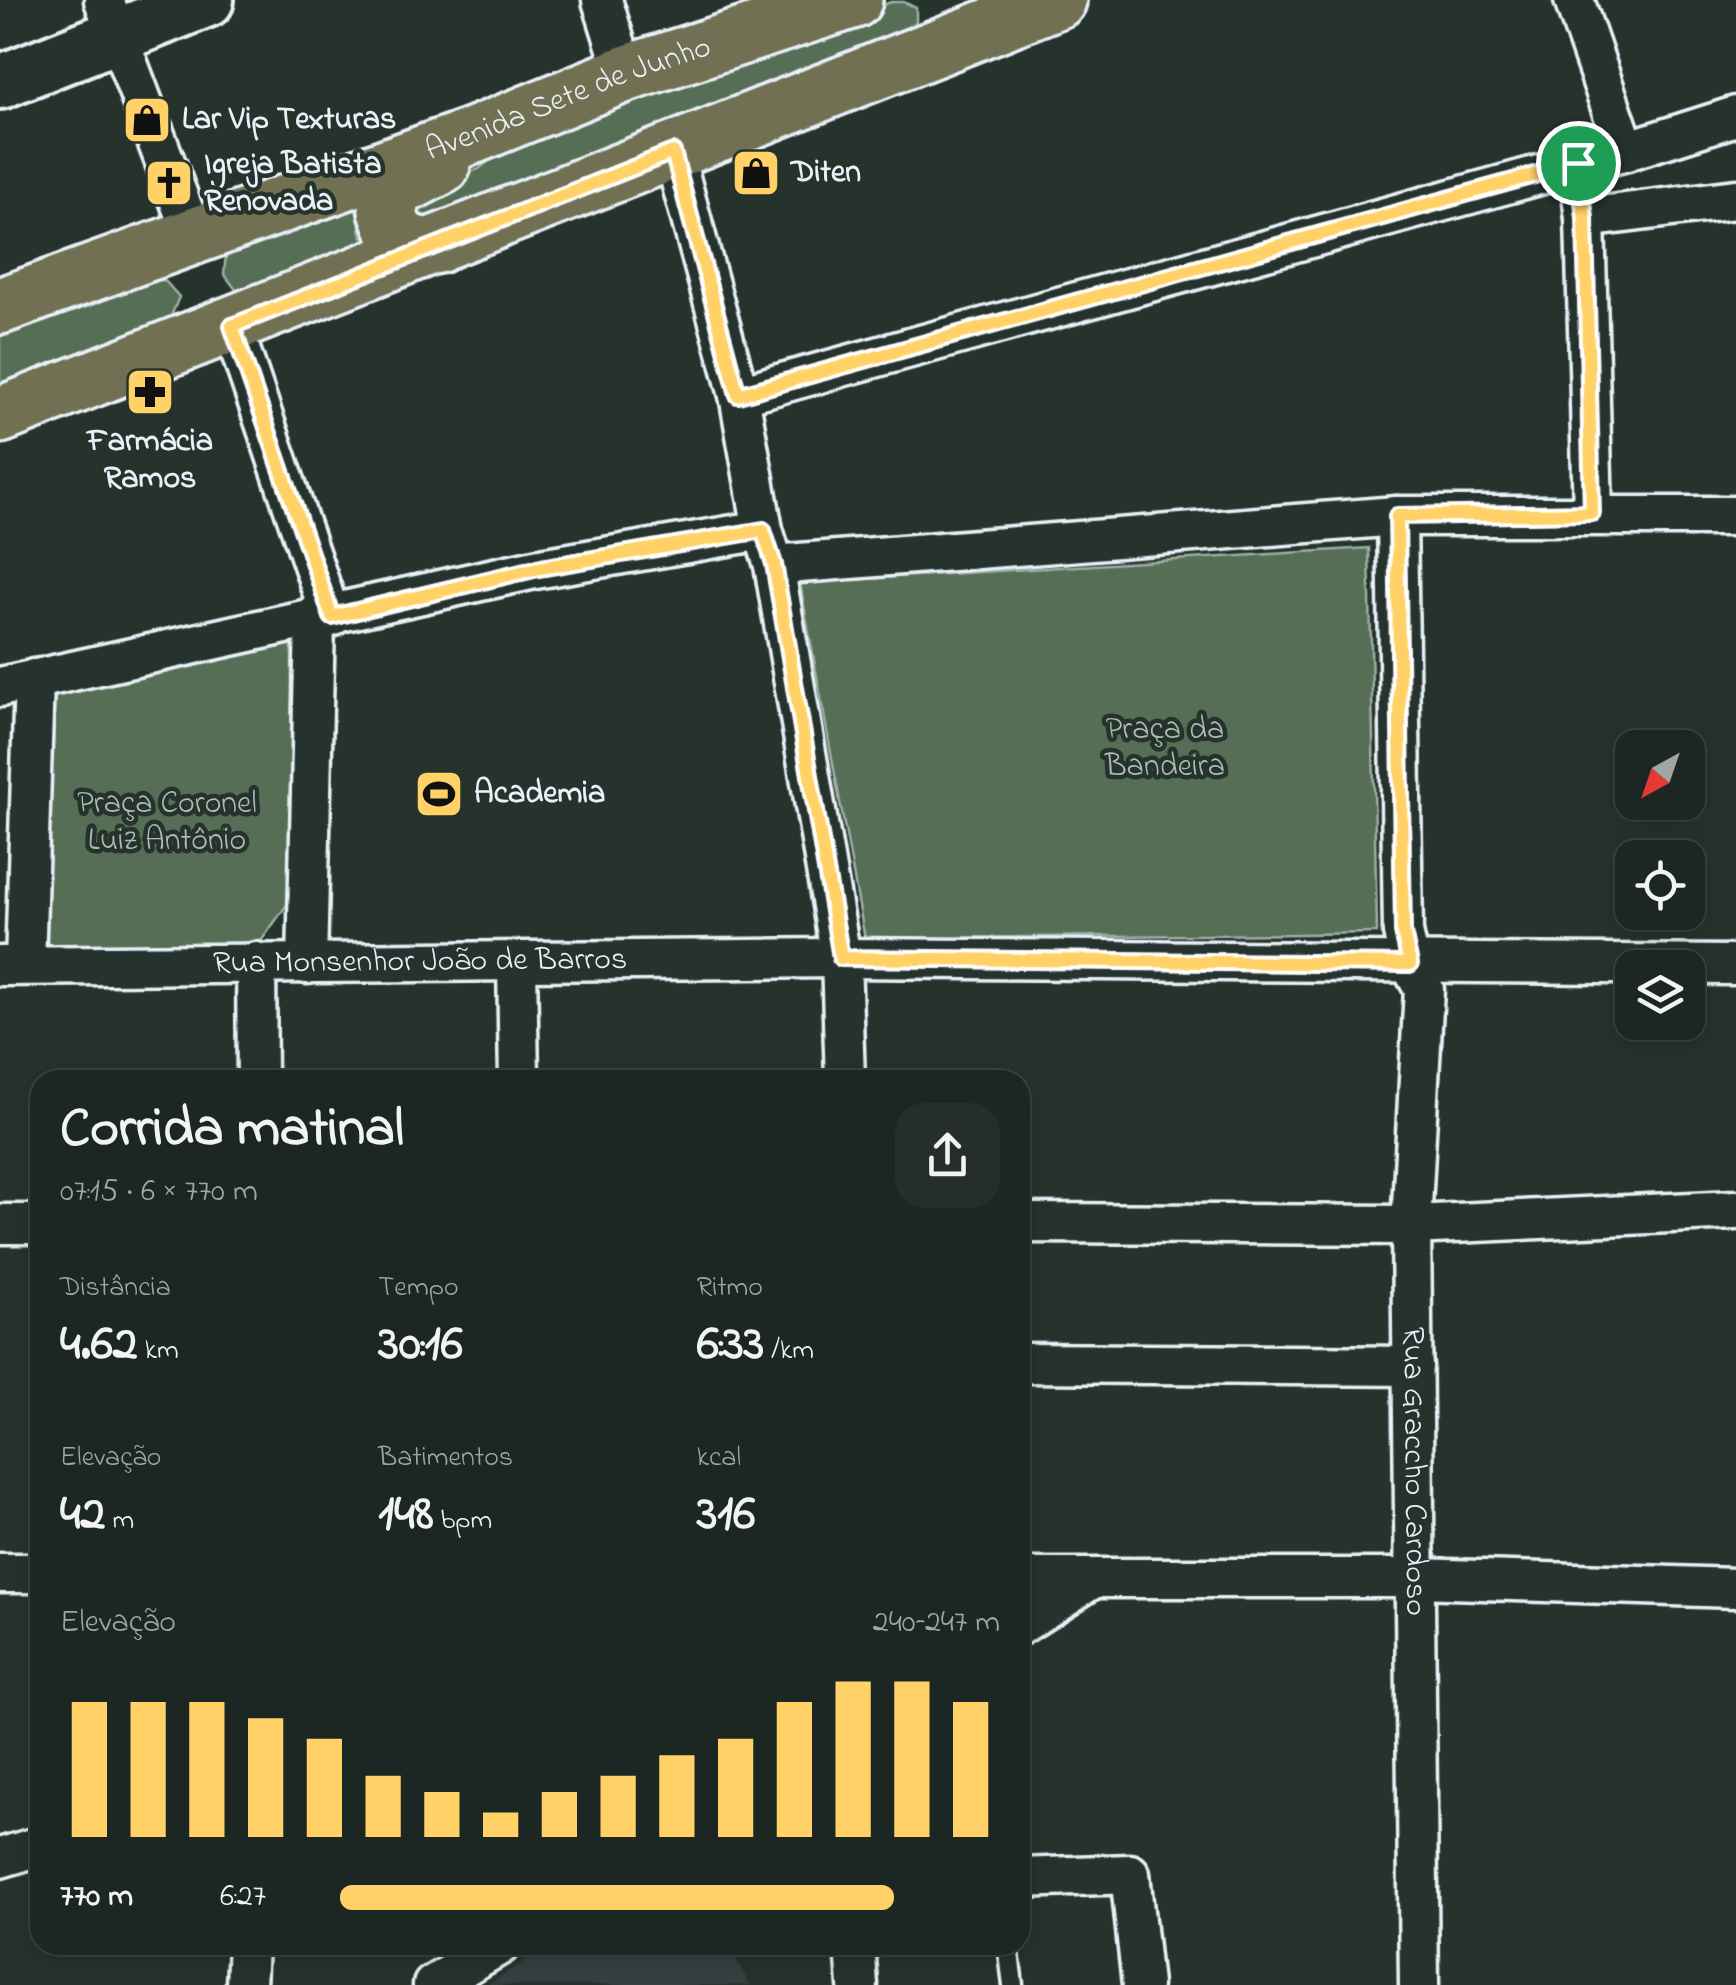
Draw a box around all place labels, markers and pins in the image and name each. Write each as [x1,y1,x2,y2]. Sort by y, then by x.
shop icon: Lar Vip Texturas [121,94,173,146]
place label: Lar Vip Texturas [182,97,396,144]
pin [1536,121,1621,206]
place label: Igreja Batista Renovada [204,142,382,226]
shop icon: Diten [730,147,782,199]
place label: Diten [789,150,861,197]
church icon: Igreja Batista Renovada [143,157,195,209]
pharmacy icon: Farmácia Ramos [124,366,176,418]
place label: Farmácia Ramos [85,419,213,503]
sports icon: Academia [413,768,465,820]
place label: Academia [474,771,605,818]

